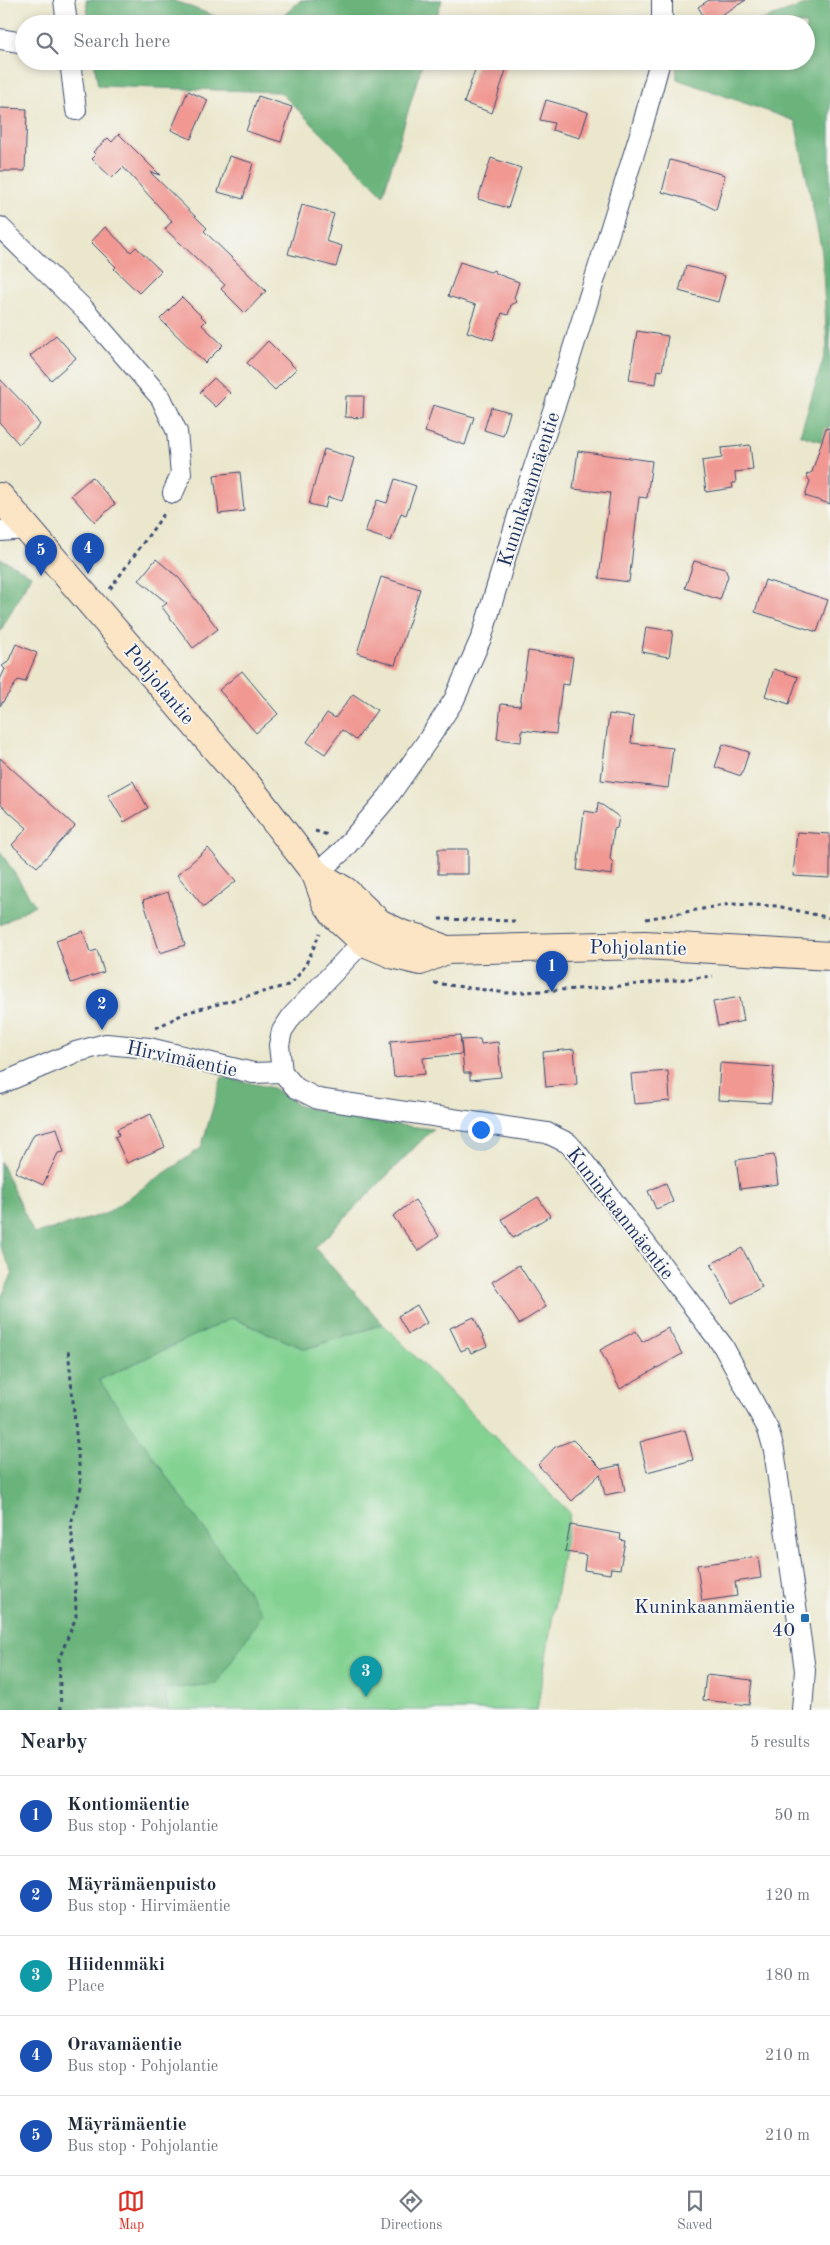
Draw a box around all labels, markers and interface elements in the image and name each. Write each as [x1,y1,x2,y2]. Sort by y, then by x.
search box [15,15,815,70]
icon: search [33,29,61,57]
text: Search here [73,33,170,52]
street label: Kuninkaanmäentie [495,410,564,569]
pin: 4 [72,533,104,574]
pin: 5 [25,535,57,576]
street label: Pohjolantie [120,642,197,729]
street label: Pohjolantie [589,938,687,960]
pin: 1 [536,951,568,992]
pin: 2 [86,989,118,1030]
street label: Hirvimäentie [124,1038,239,1081]
your location [468,1117,494,1143]
street label: Kuninkaanmäentie [562,1145,677,1284]
place label: Kuninkaanmäentie 40 [634,1598,795,1641]
marker: Kuninkaanmäentie 40 [799,1612,811,1624]
pin: 3 [350,1656,382,1697]
text: Nearby [20,1732,88,1753]
text: 5 results [750,1735,810,1751]
text: Kontiomäentie [67,1796,190,1815]
text: 1 [31,1808,41,1824]
text: 50 m [774,1808,810,1824]
text: Bus stop · Pohjolantie [67,1819,218,1835]
text: Mäyrämäenpuisto [67,1876,216,1895]
text: 2 [31,1888,41,1904]
text: 120 m [765,1888,810,1904]
text: Bus stop · Hirvimäentie [67,1899,230,1915]
text: Hiidenmäki [67,1956,165,1975]
text: 3 [31,1968,41,1984]
text: 180 m [765,1968,810,1984]
text: Place [67,1979,104,1995]
text: Oravamäentie [67,2036,182,2055]
text: 4 [31,2048,41,2064]
text: 210 m [765,2048,810,2064]
text: Bus stop · Pohjolantie [67,2059,218,2075]
text: Mäyrämäentie [67,2116,187,2135]
text: 5 [31,2128,41,2144]
text: 210 m [765,2128,810,2144]
text: Bus stop · Pohjolantie [67,2139,218,2155]
tab: Map [117,2187,145,2234]
tab: Directions [380,2187,442,2234]
tab: Saved [677,2187,713,2234]

